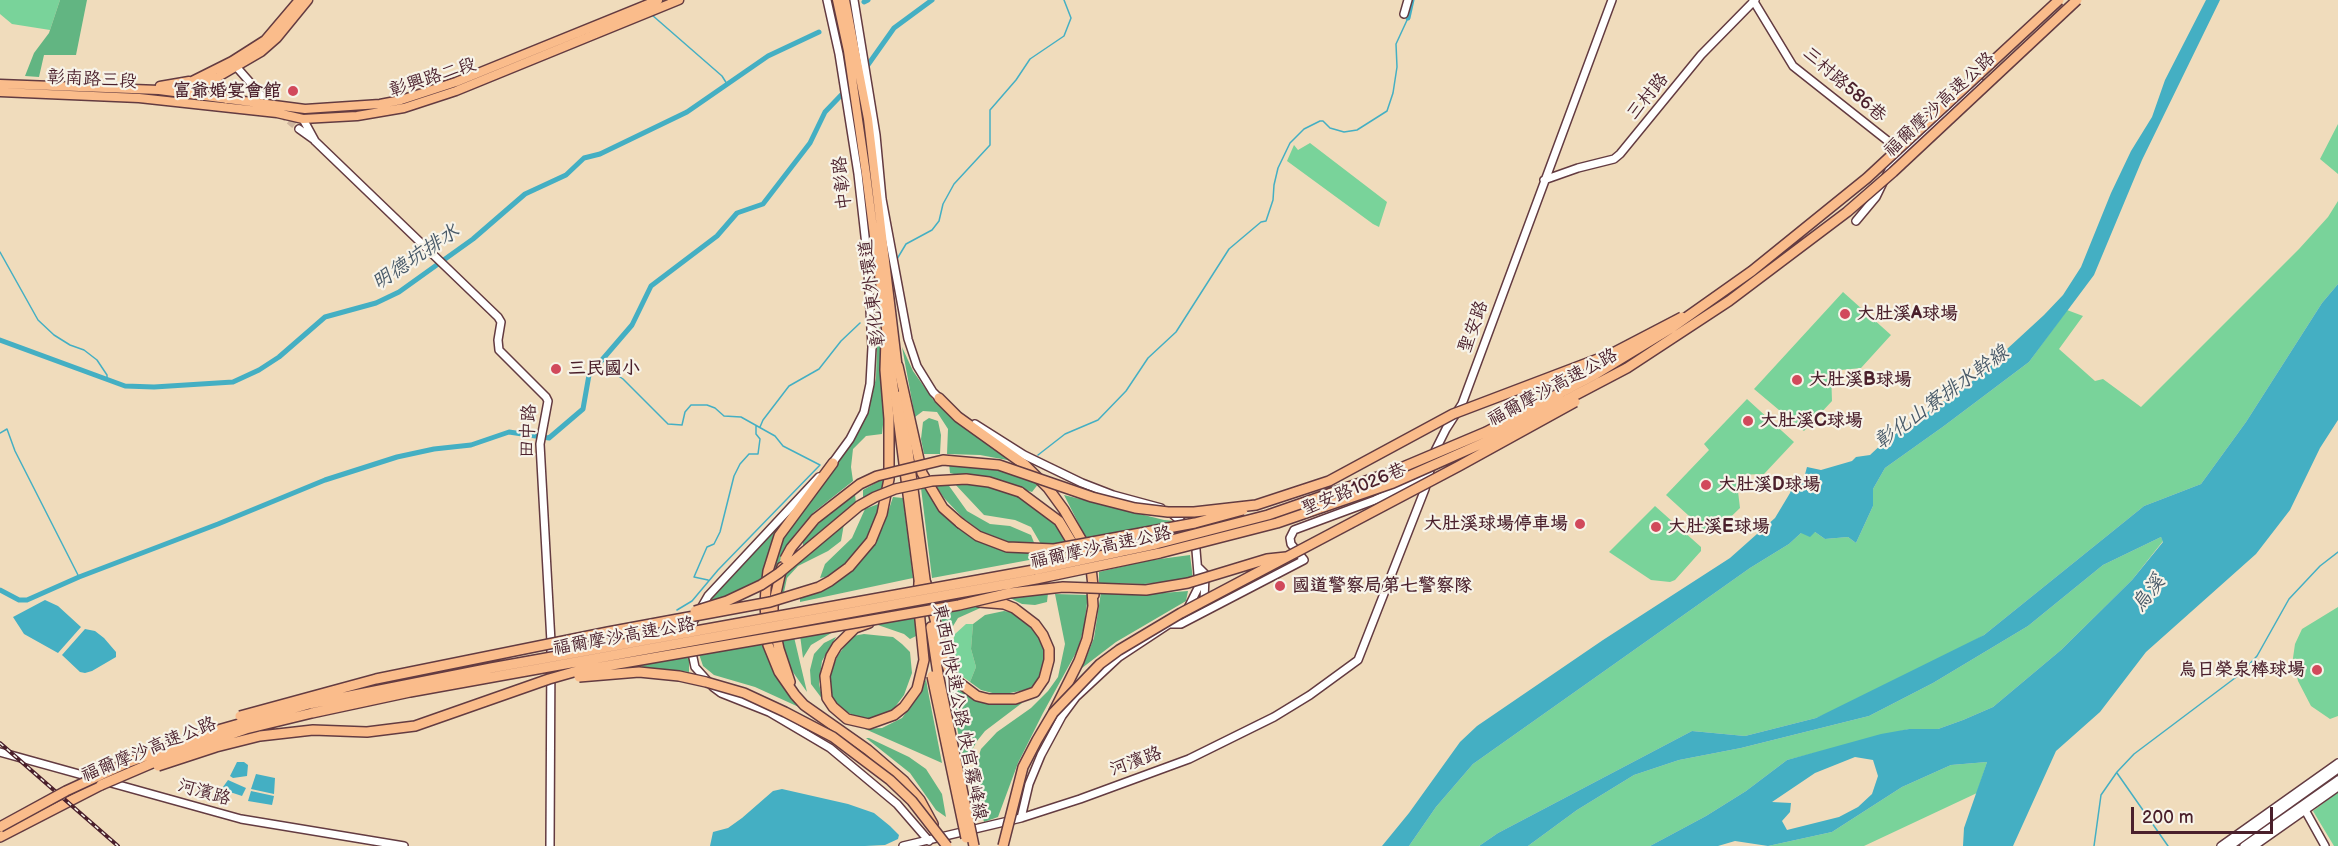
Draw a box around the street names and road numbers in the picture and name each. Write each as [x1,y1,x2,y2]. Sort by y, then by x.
street label: 三村路586巷 [1798,43,1890,127]
street label: 福爾摩沙高速公路 [1880,48,2000,162]
street label: 彰興路二段 [387,54,479,102]
street label: 彰南路三段 [46,67,138,93]
street label: 三村路 [1623,69,1673,125]
street label: 中彰路 [829,155,857,211]
street label: 彰化東外環道 [856,238,890,348]
street label: 聖安路 [1455,298,1493,356]
street label: 福爾摩沙高速公路 [1484,345,1622,431]
street label: 田中路 [517,403,541,459]
street label: 聖安路1026巷 [1298,459,1410,521]
street label: 福爾摩沙高速公路 [1028,522,1174,574]
street label: 東西向快速公路 快官霧峰線 [927,602,991,822]
street label: 福爾摩沙高速公路 [551,614,697,660]
street label: 福爾摩沙高速公路 [78,713,220,787]
street label: 河濱路 [1107,743,1165,781]
street label: 河濱路 [175,775,233,811]

